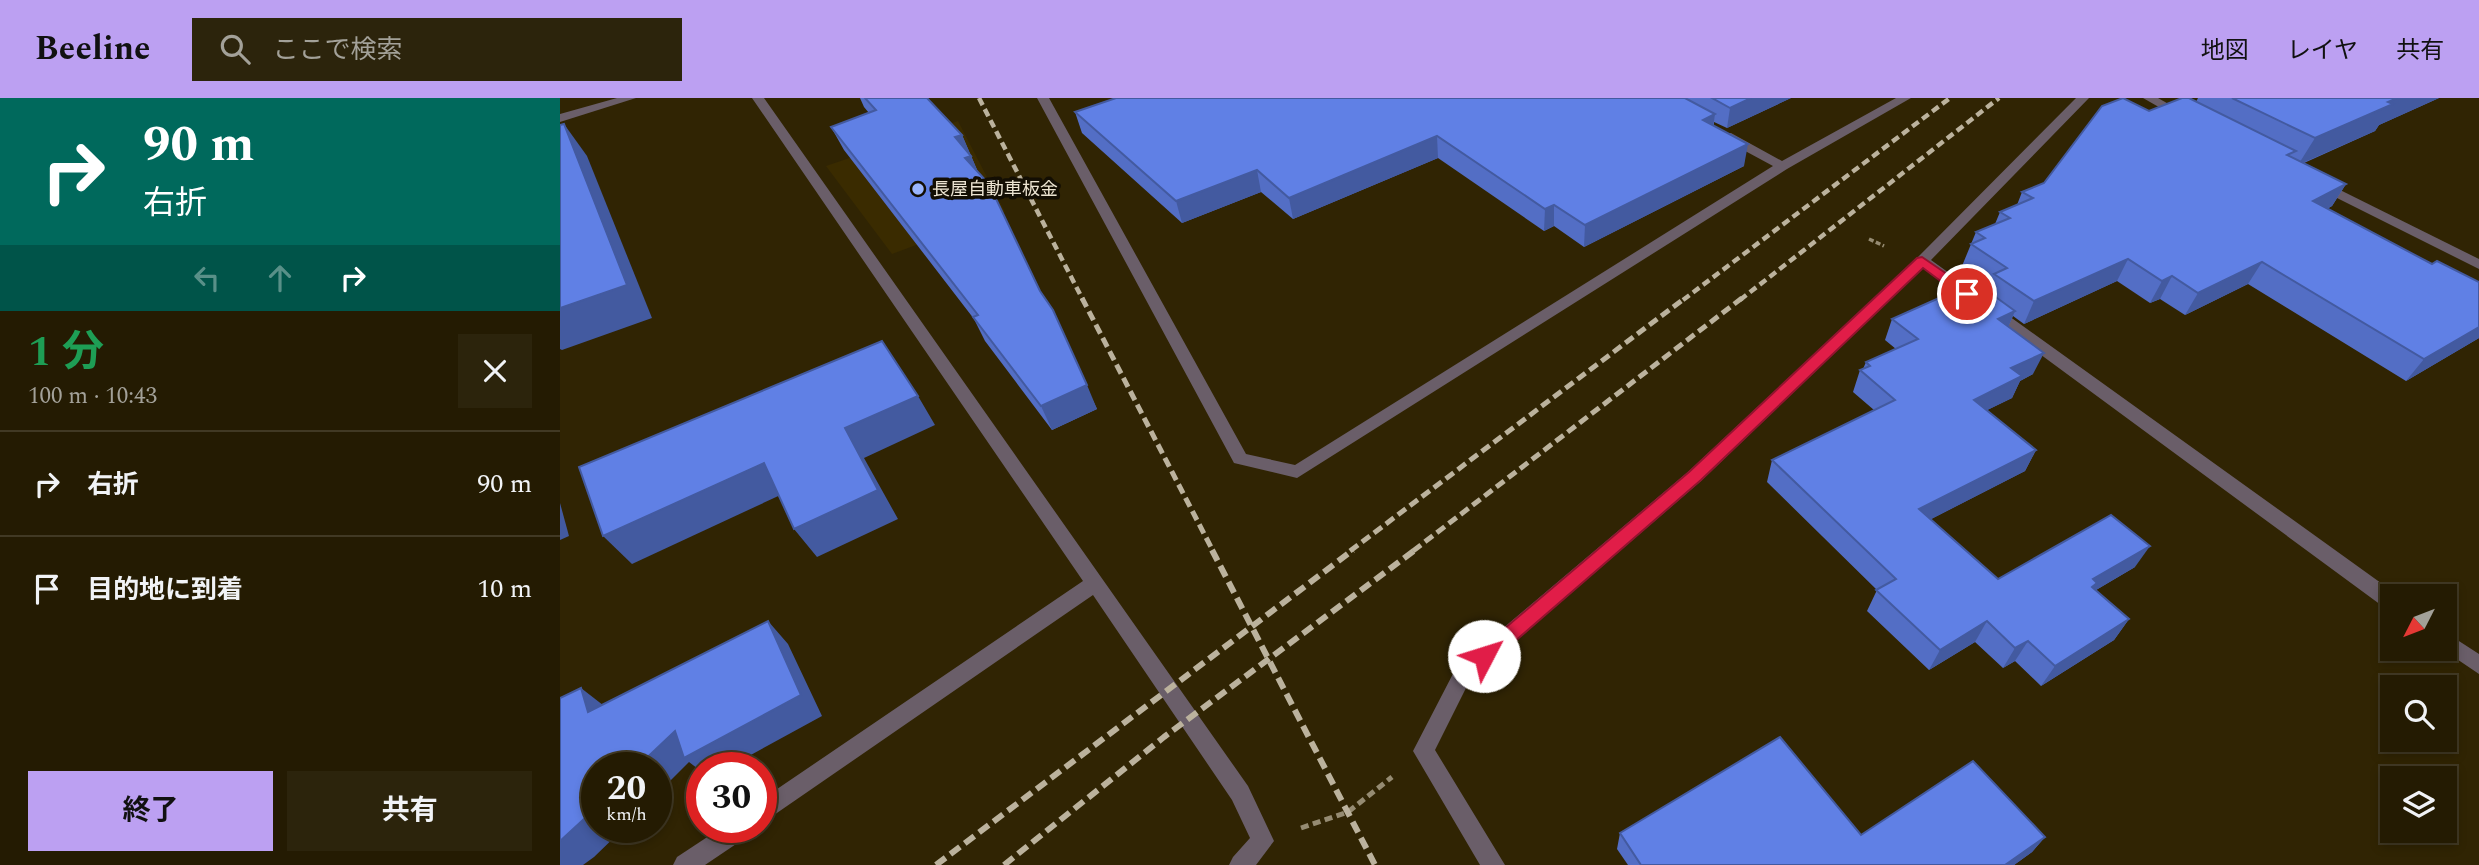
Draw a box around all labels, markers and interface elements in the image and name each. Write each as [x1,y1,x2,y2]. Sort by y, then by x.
search box [192,18,682,81]
text: Beeline [35,24,150,74]
icon: search [216,30,254,68]
text: ここで検索 [272,30,402,70]
text: 地図 [2201,33,2249,69]
text: レイヤ [2287,33,2358,69]
text: 共有 [2396,33,2444,69]
text: 90 m [143,108,254,183]
icon: right [28,126,119,217]
place label: 長屋自動車板金 [932,176,1058,203]
text: 右折 [143,179,207,228]
marker: 長屋自動車板金 [910,181,926,197]
icon: left [188,259,226,297]
icon: ahead [261,259,299,297]
icon: right [334,259,372,297]
pin [1937,264,1997,324]
icon: arrive [1948,275,1986,313]
text: 1 分 [28,321,104,384]
button: close [458,334,532,408]
text: 100 m · 10:43 [28,379,157,414]
text: 90 m [477,464,532,504]
icon: right [28,465,66,503]
text: 右折 [87,465,139,505]
text: 10 m [477,569,532,609]
icon: arrive [28,570,66,608]
text: 目的地に到着 [87,570,243,610]
north arrow [2380,584,2457,662]
map controls [2380,584,2457,843]
position arrow [1447,619,1521,693]
button: search [2380,675,2457,752]
speed limit sign: 30 [686,752,777,843]
text: 20 [607,762,646,815]
button: layers [2380,766,2457,843]
button: 終了 [28,771,273,851]
button: 共有 [287,771,532,851]
text: km/h [606,801,647,828]

